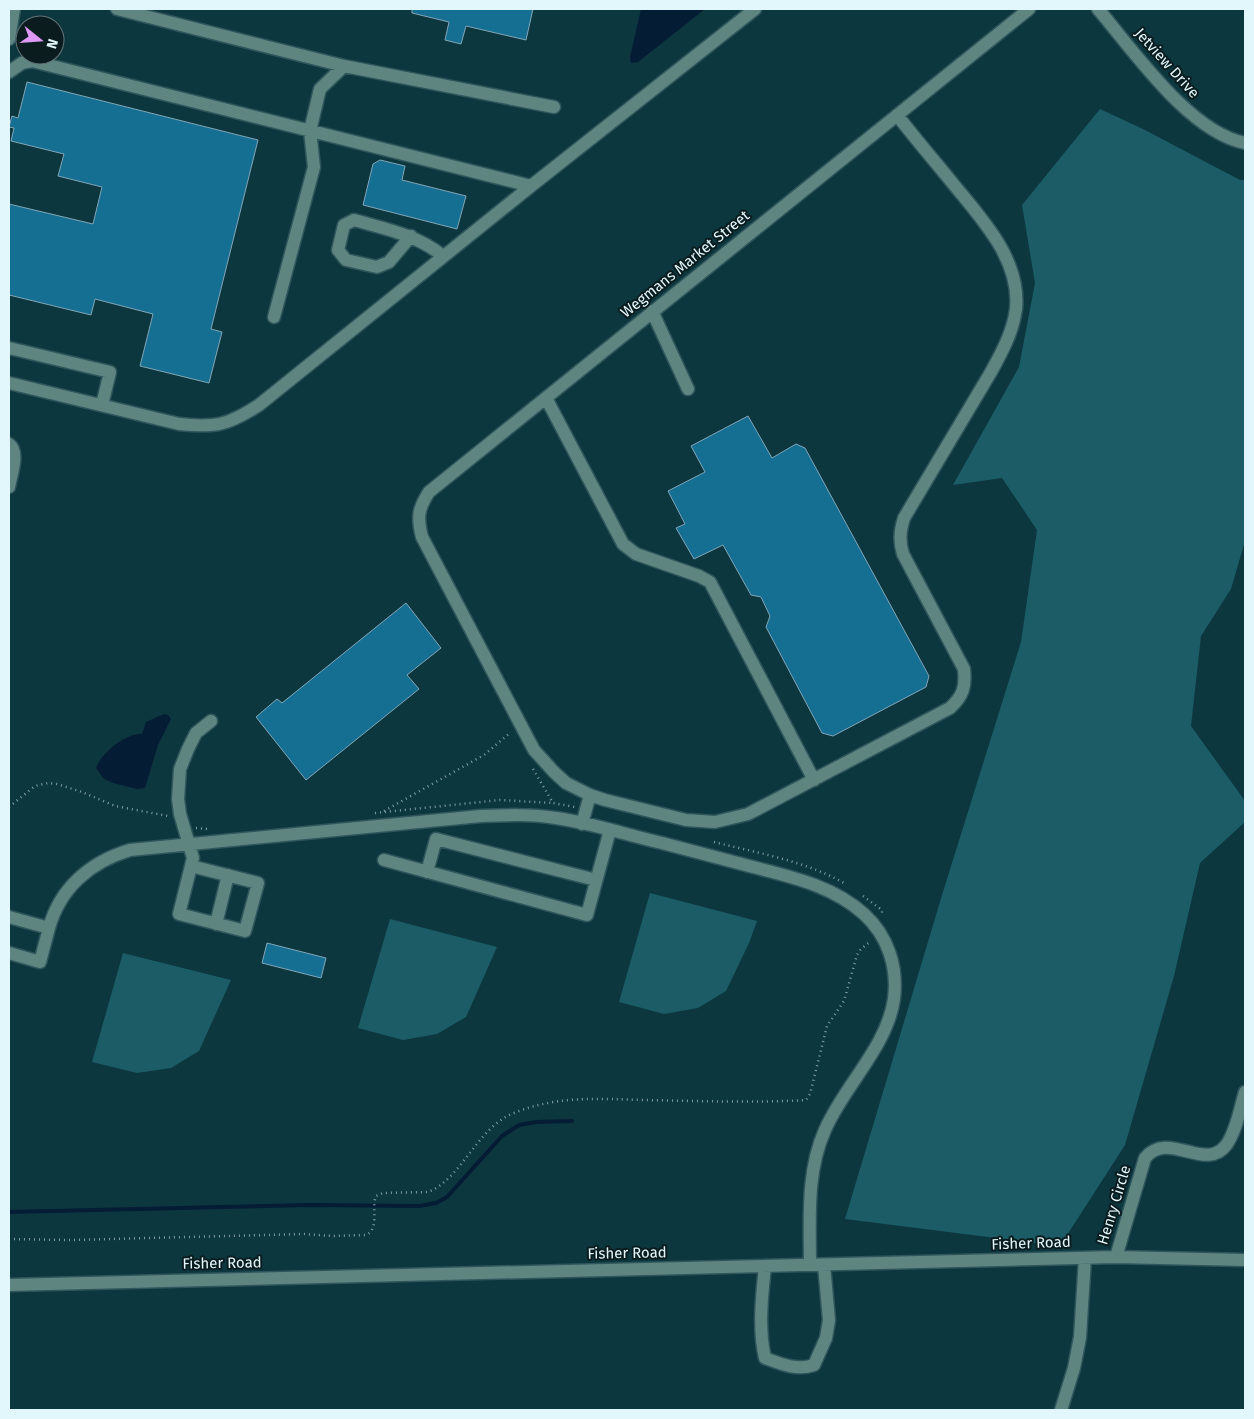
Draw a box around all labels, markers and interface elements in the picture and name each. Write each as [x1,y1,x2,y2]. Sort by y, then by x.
north arrow [15,15,65,65]
street label: Jetview Drive [1131,24,1203,102]
text: N [42,37,61,51]
street label: Wegmans Market Street [617,206,753,321]
street label: Henry Circle [1093,1163,1135,1247]
street label: Fisher Road [991,1233,1071,1253]
street label: Fisher Road [587,1243,667,1263]
street label: Fisher Road [182,1253,262,1273]

